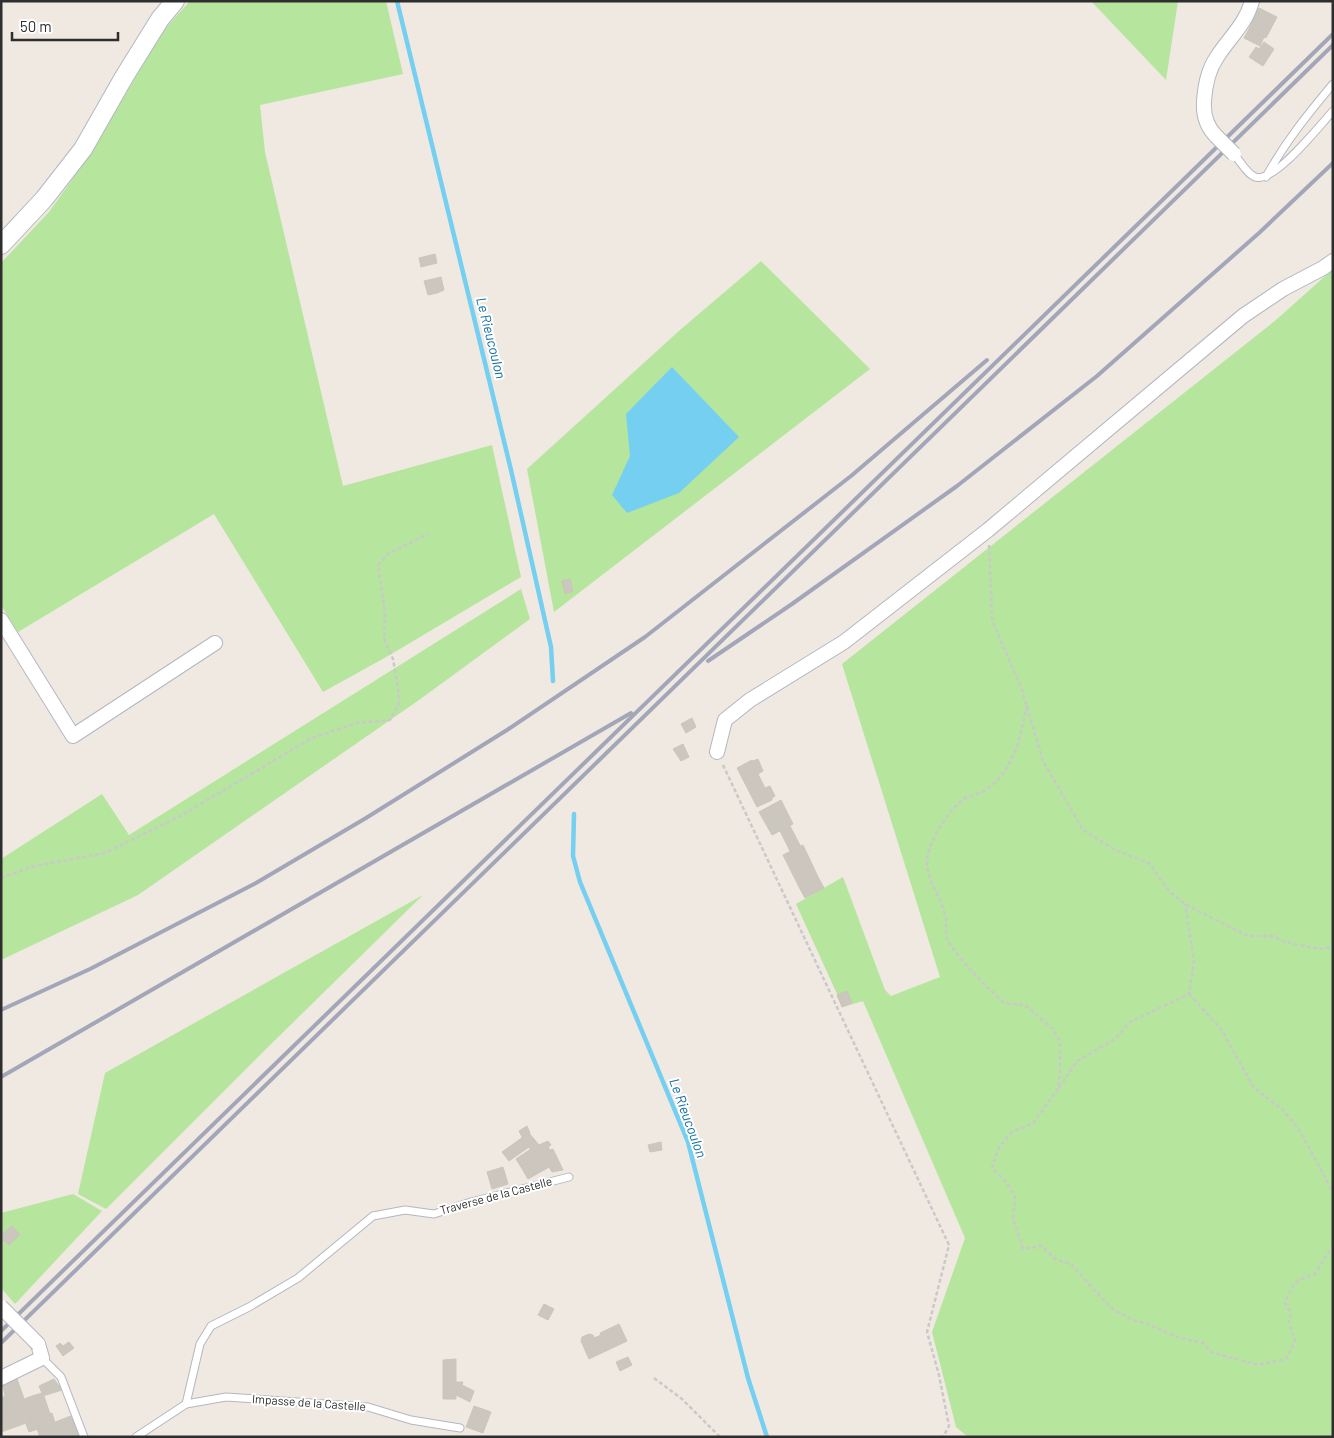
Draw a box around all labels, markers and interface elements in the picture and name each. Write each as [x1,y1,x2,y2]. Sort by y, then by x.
scale bar [12,10,119,42]
text: 50 m [20,17,52,35]
water label: Le Rieucoulon [473,295,510,380]
water label: Le Rieucoulon [666,1076,711,1160]
street label: Traverse de la Castelle [438,1173,553,1217]
street label: Impasse de la Castelle [252,1391,367,1413]

